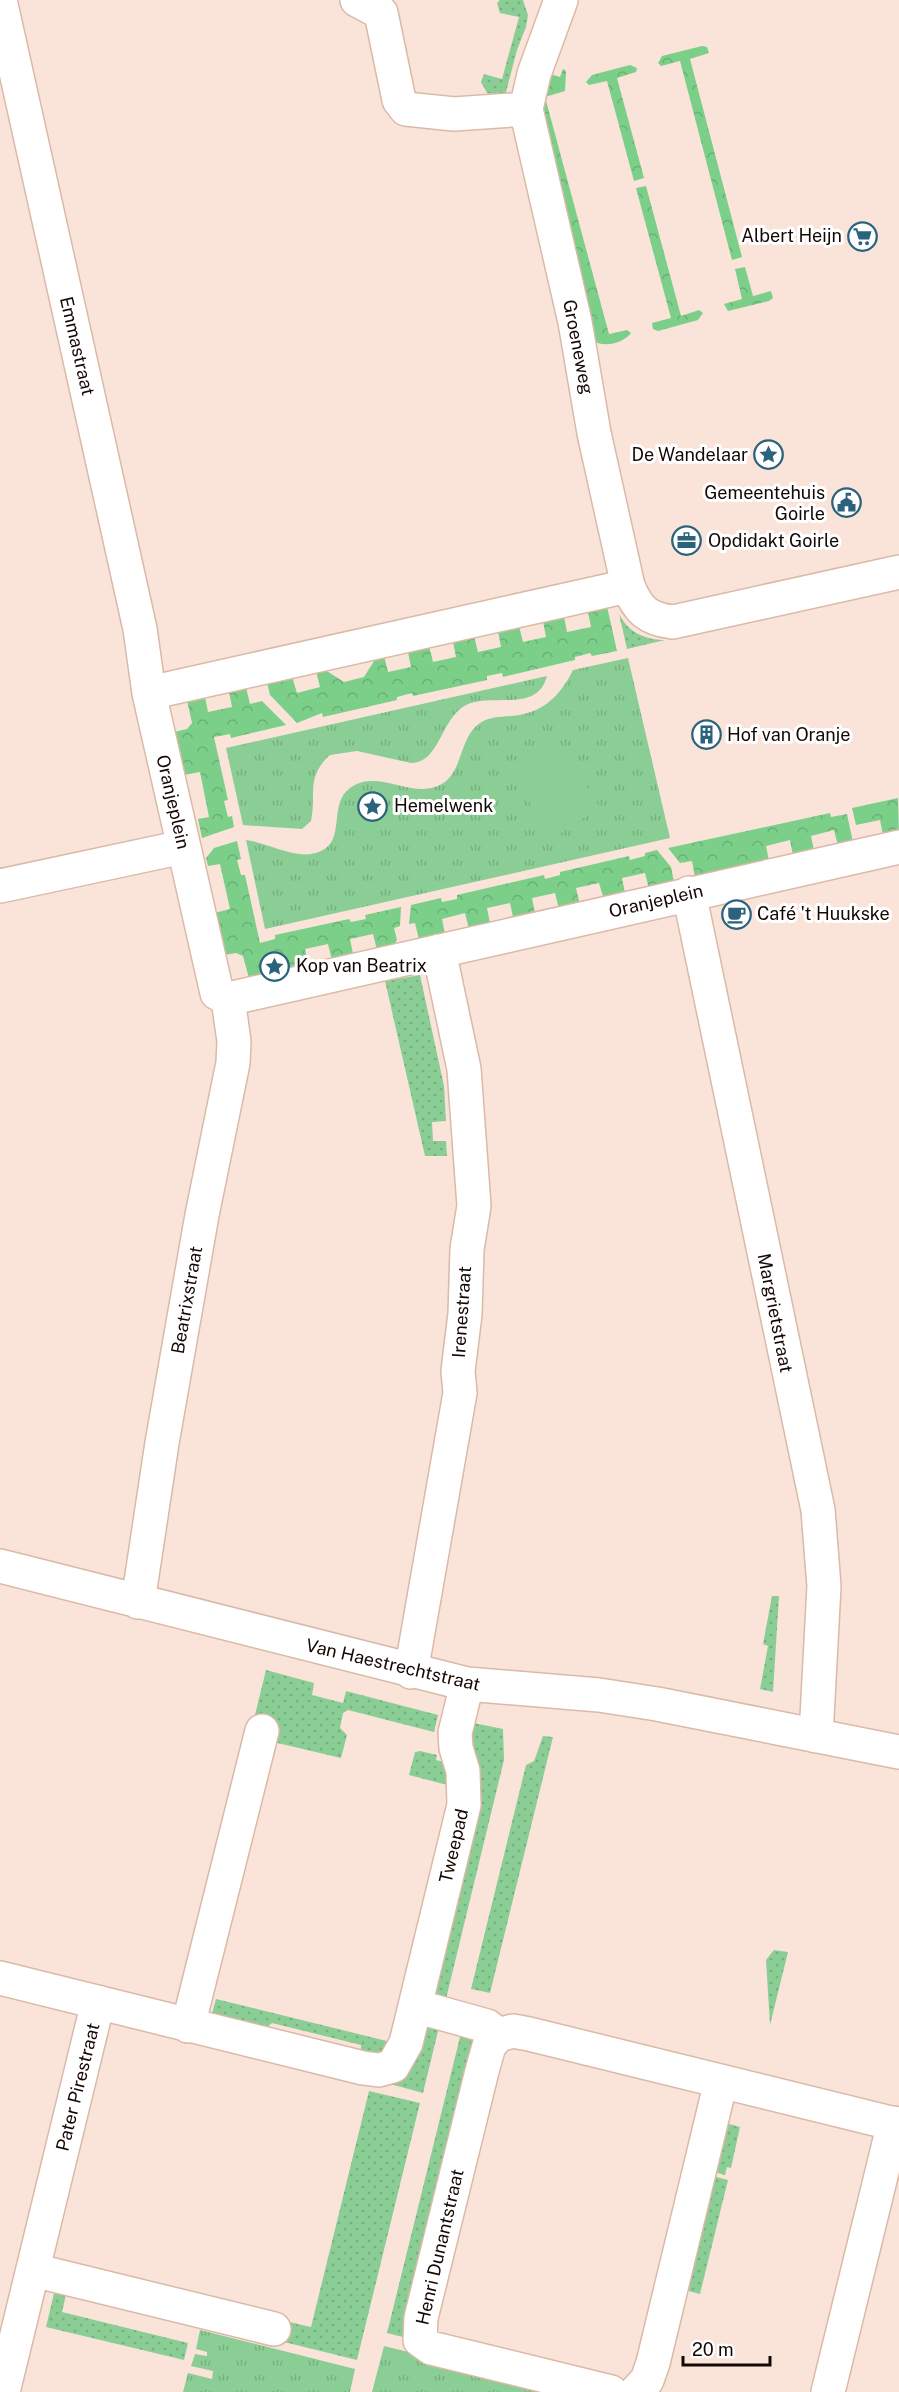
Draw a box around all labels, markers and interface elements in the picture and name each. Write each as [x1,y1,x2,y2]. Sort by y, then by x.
supermarket icon: Albert Heijn [847,220,879,252]
place label: Albert Heijn [741,225,842,246]
street label: Emmastraat [56,294,99,397]
street label: Groeneweg [559,298,598,396]
place icon: De Wandelaar [753,439,785,471]
place label: De Wandelaar [632,444,748,465]
place label: Gemeentehuis Goirle [704,482,825,524]
public building icon: Gemeentehuis Goirle [830,487,862,519]
office icon: Opdidakt Goirle [671,525,703,557]
place label: Opdidakt Goirle [708,530,839,551]
building icon: Hof van Oranje [690,719,722,751]
place label: Hof van Oranje [727,724,851,745]
street label: Oranjeplein [152,753,195,851]
place icon: Hemelwenk [357,790,389,822]
place label: Hemelwenk [394,795,493,816]
street label: Oranjeplein [607,879,705,922]
cafe icon: Café 't Huukske [720,898,752,930]
place label: Café 't Huukske [757,903,890,924]
place icon: Kop van Beatrix [259,950,291,982]
place label: Kop van Beatrix [296,955,427,976]
street label: Beatrixstraat [167,1244,206,1356]
street label: Margrietstraat [754,1251,797,1374]
street label: Irenestraat [448,1265,475,1358]
street label: Van Haestrechtstraat [304,1634,482,1695]
street label: Tweepad [435,1807,472,1885]
street label: Pater Pirestraat [51,2021,104,2153]
street label: Henri Dunantstraat [411,2167,468,2327]
scale bar [683,2329,770,2367]
text: 20 m [692,2339,734,2360]

